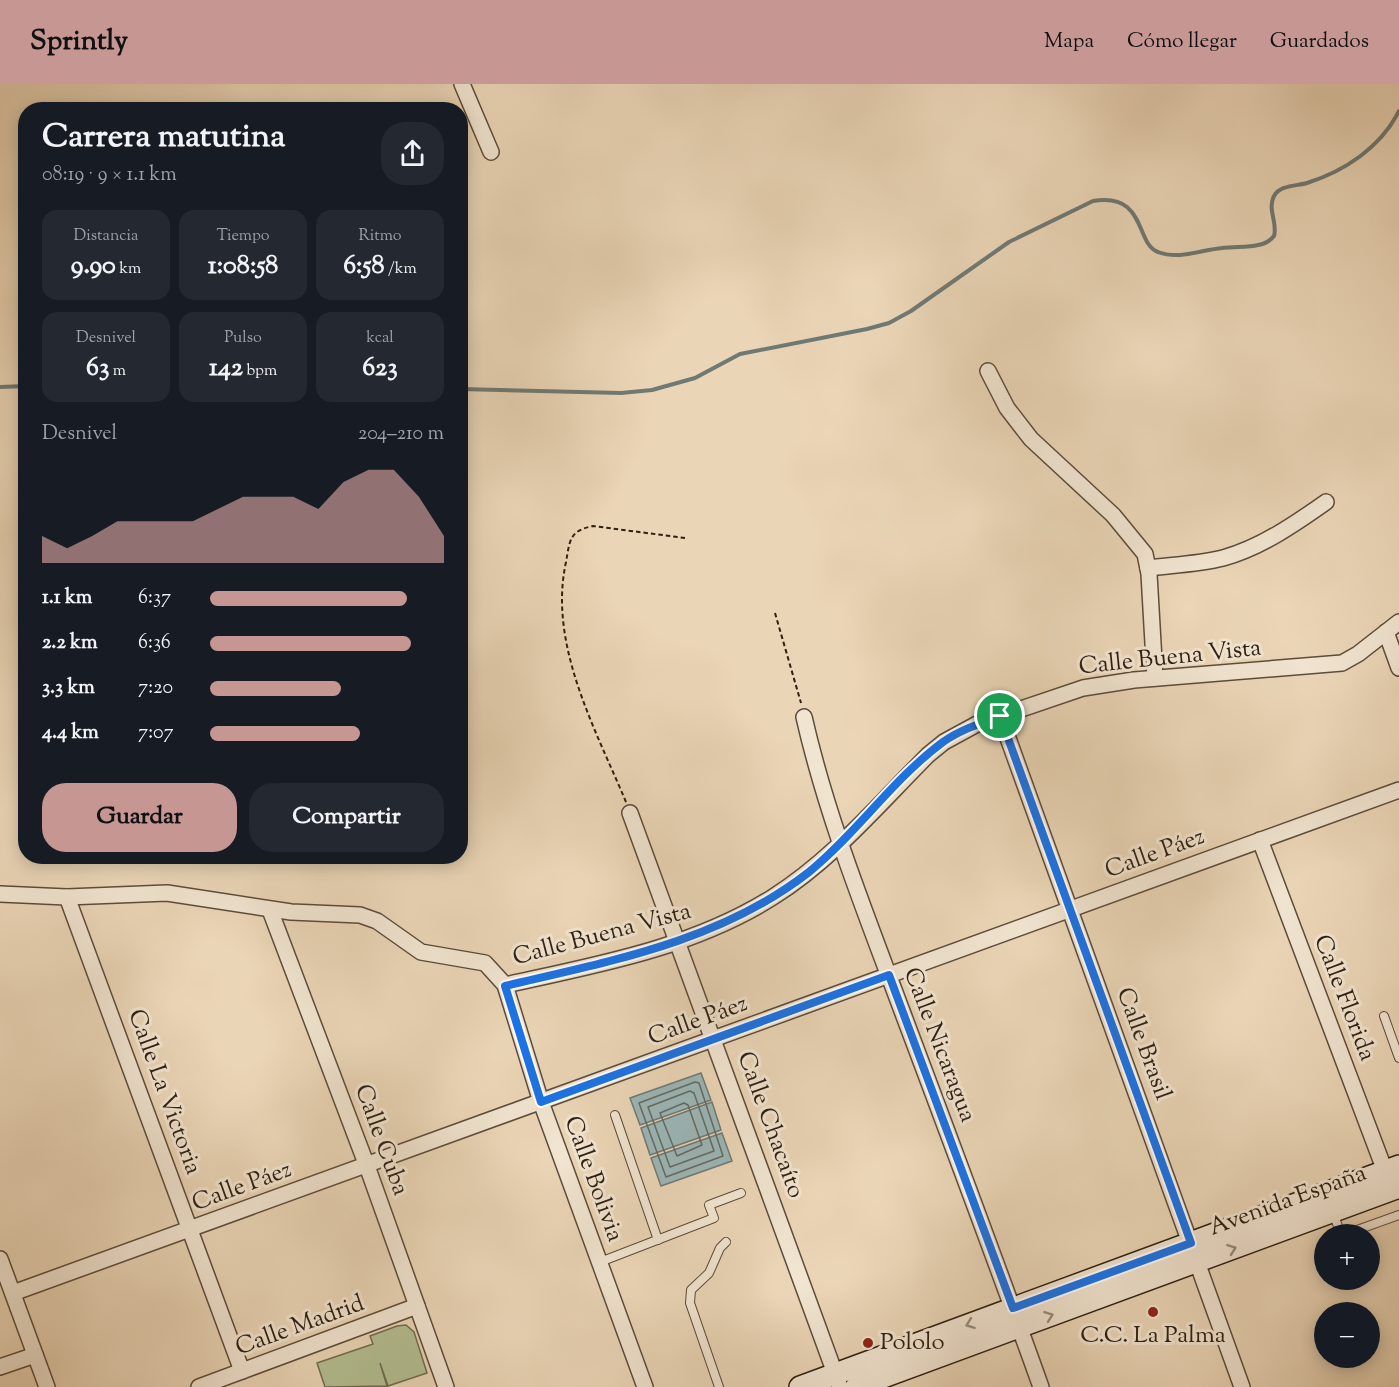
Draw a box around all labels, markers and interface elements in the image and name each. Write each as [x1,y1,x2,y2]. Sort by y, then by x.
text: Sprintly [30,22,128,62]
text: Mapa [1044,27,1094,57]
text: Cómo llegar [1127,27,1237,57]
text: Guardados [1270,27,1369,57]
text: Carrera matutina [42,114,285,162]
button: share [381,122,444,185]
text: 08:19 · 9 × 1.1 km [42,161,177,190]
text: Distancia [74,225,138,248]
text: Tiempo [216,225,270,248]
text: Ritmo [358,225,402,248]
text: 9.90 [71,248,116,285]
text: 1:08:58 [208,248,278,285]
text: 6:58 [343,248,384,285]
text: km [116,258,141,281]
text: /km [384,258,417,281]
text: Desnivel [76,327,136,350]
text: Pulso [224,327,262,350]
text: kcal [366,327,394,350]
text: 63 [86,350,109,387]
text: 142 [209,350,243,387]
text: 623 [362,350,398,387]
text: m [109,360,126,383]
text: bpm [243,360,277,383]
text: Desnivel [42,420,117,449]
text: 204–210 m [358,420,444,449]
text: 1.1 km [42,584,92,613]
text: 6:37 [138,584,171,613]
text: 2.2 km [42,629,97,658]
text: 6:36 [138,629,171,658]
street label: Calle Buena Vista [1077,632,1263,684]
text: 3.3 km [42,674,95,703]
text: 7:20 [138,674,173,703]
pin [974,690,1025,741]
icon: arrive [983,699,1016,732]
text: 4.4 km [42,719,99,748]
text: 7:07 [138,719,174,748]
button: Guardar [42,783,237,852]
button: Compartir [249,783,444,852]
street label: Calle Páez [1100,820,1210,888]
street label: Calle Buena Vista [509,895,695,975]
street label: Calle Florida [1304,930,1384,1066]
street label: Calle Nicaragua [894,963,984,1127]
street label: Calle Brasil [1107,983,1179,1105]
street label: Calle Páez [643,987,753,1055]
street label: Calle La Victoria [118,1005,210,1179]
street label: Calle Chacaíto [728,1047,812,1203]
street label: Calle Cuba [345,1080,417,1200]
street label: Calle Bolivia [555,1111,631,1247]
street label: Calle Páez [187,1153,297,1221]
street label: Avenida España [1204,1157,1372,1245]
map controls [1314,1224,1380,1368]
button: + [1314,1224,1380,1290]
one-way arrow [1226,1243,1237,1256]
street label: Calle Madrid [231,1287,370,1365]
button: − [1314,1302,1380,1368]
marker: C.C. La Palma [1146,1305,1160,1319]
one-way arrow [1043,1311,1054,1323]
one-way arrow [965,1317,976,1330]
place label: C.C. La Palma [1080,1319,1226,1353]
place label: Pololo [880,1326,945,1360]
marker: Pololo [861,1336,875,1350]

